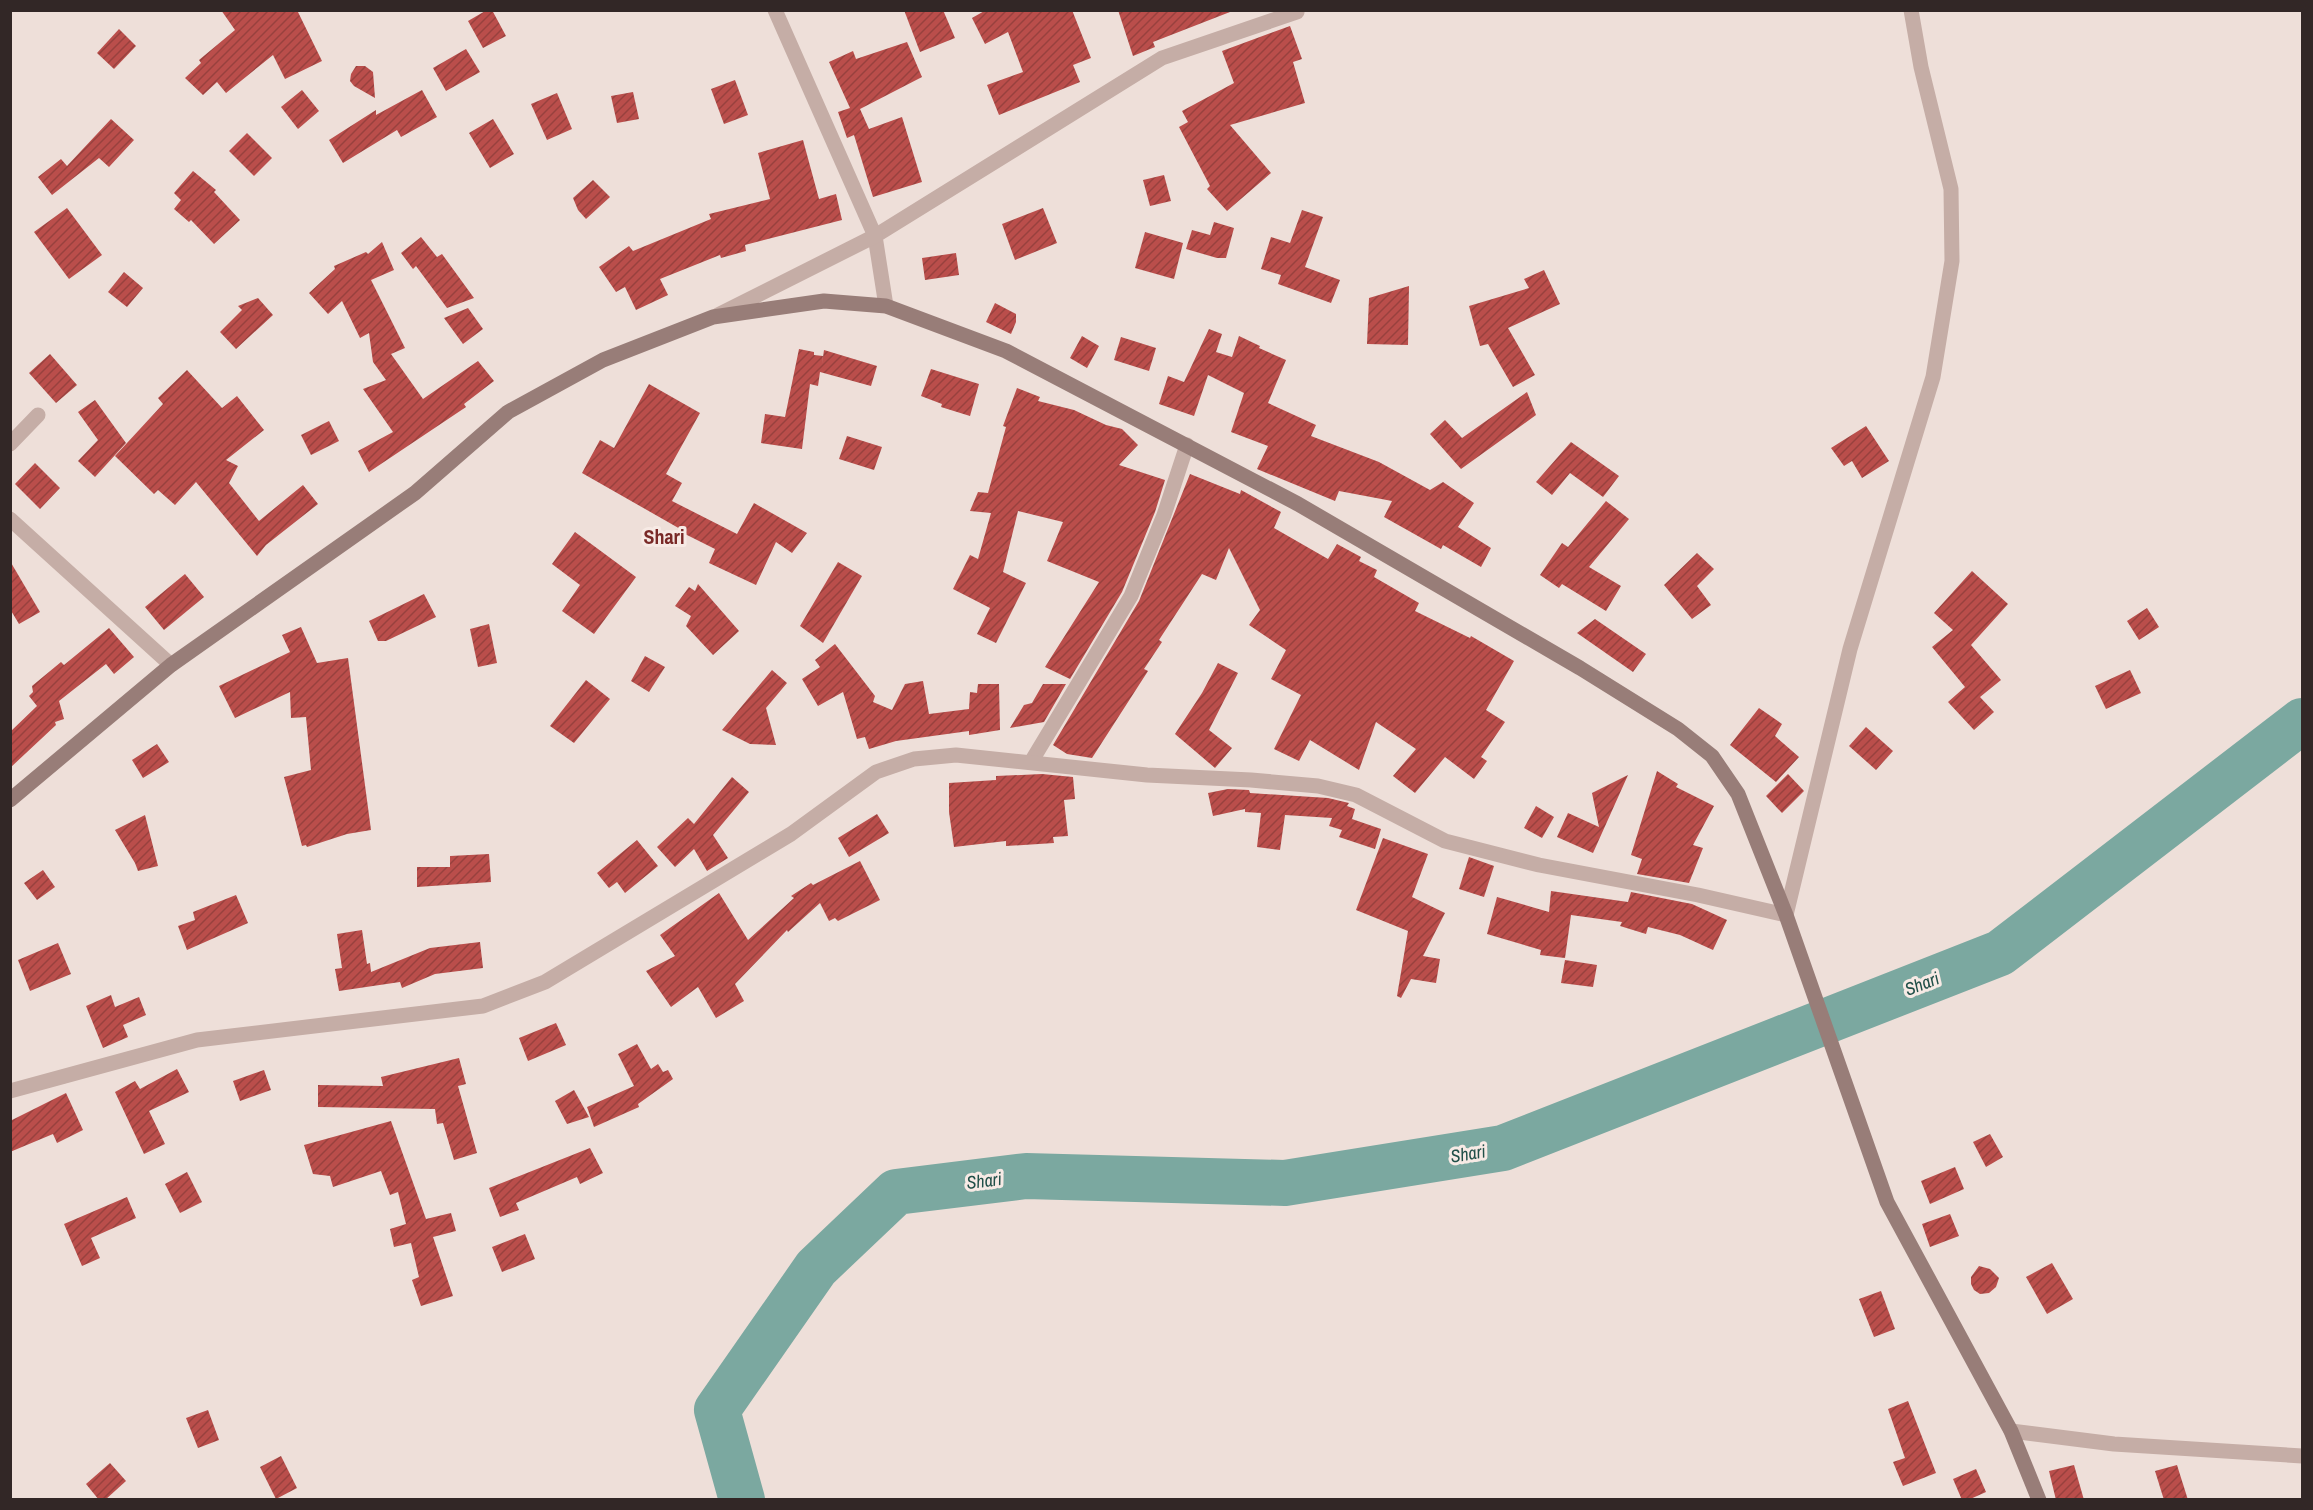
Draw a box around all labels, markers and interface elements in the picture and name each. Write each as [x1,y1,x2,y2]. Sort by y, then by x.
district label: Shari [643,523,685,550]
water label: Shari [1901,966,1943,1002]
water label: Shari [1449,1138,1487,1169]
water label: Shari [965,1166,1003,1195]

